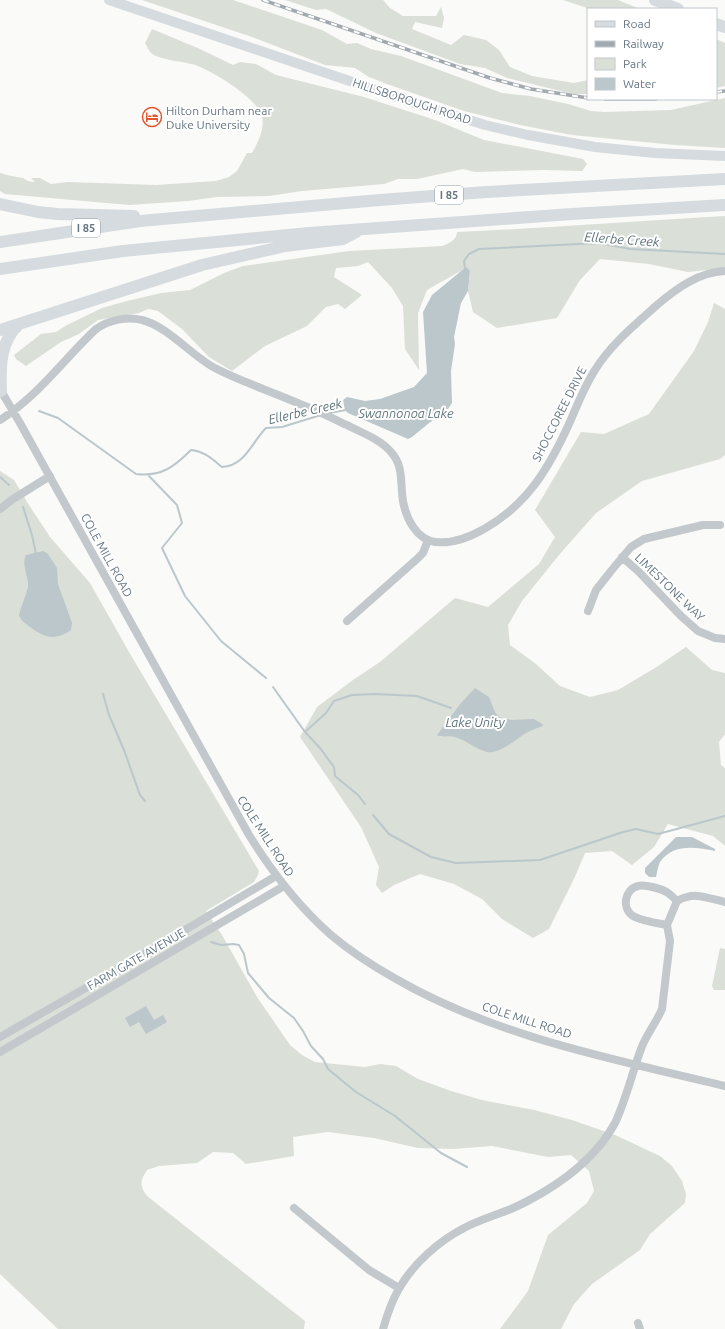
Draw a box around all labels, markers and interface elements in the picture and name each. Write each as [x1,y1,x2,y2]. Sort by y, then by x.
legend [587,8,717,100]
text: Road [623,17,651,30]
text: Railway [623,37,664,50]
text: Park [623,57,647,70]
street label: HILLSBOROUGH ROAD [351,76,473,126]
text: Water [623,77,656,90]
place label: Hilton Durham near Duke University [166,104,272,131]
hotel icon: Hilton Durham near Duke University [141,106,163,128]
road number: I 85 [435,186,463,204]
road number: I 85 [72,219,100,237]
water label: Ellerbe Creek [584,229,660,249]
street label: SHOCCOREE DRIVE [529,364,589,464]
water label: Ellerbe Creek [267,396,344,426]
water label: Swannonoa Lake [357,406,454,420]
street label: COLE MILL ROAD [79,511,135,599]
street label: LIMESTONE WAY [633,551,707,623]
water label: Lake Unity [445,715,505,729]
street label: COLE MILL ROAD [235,793,297,879]
street label: FARM GATE AVENUE [85,926,187,992]
street label: COLE MILL ROAD [481,999,573,1041]

